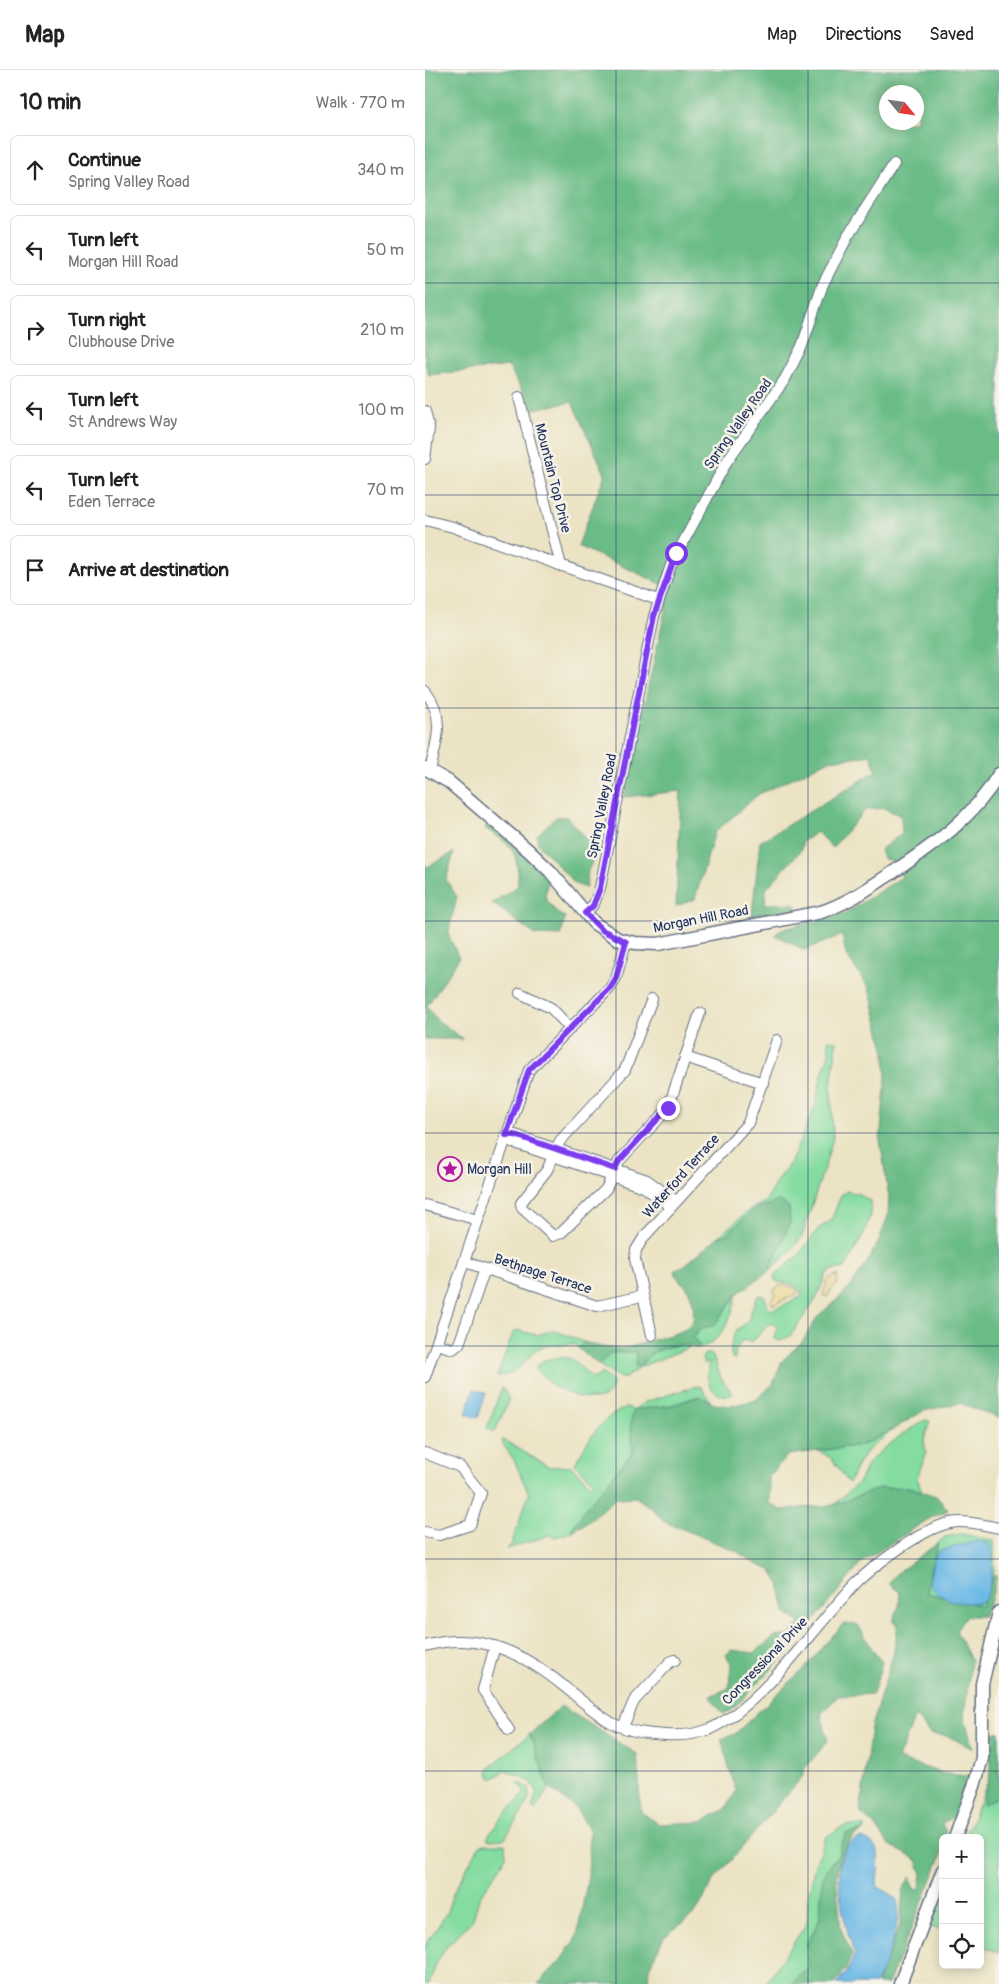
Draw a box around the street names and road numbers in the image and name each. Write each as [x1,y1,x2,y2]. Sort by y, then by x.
street label: Spring Valley Road [700,375,776,473]
street label: Mountain Top Drive [531,421,575,535]
street label: Spring Valley Road [583,752,621,860]
street label: Morgan Hill Road [652,901,750,937]
street label: Waterford Terrace [639,1131,723,1221]
street label: Bethpage Terrace [492,1250,594,1298]
street label: Congressional Drive [719,1613,811,1709]

